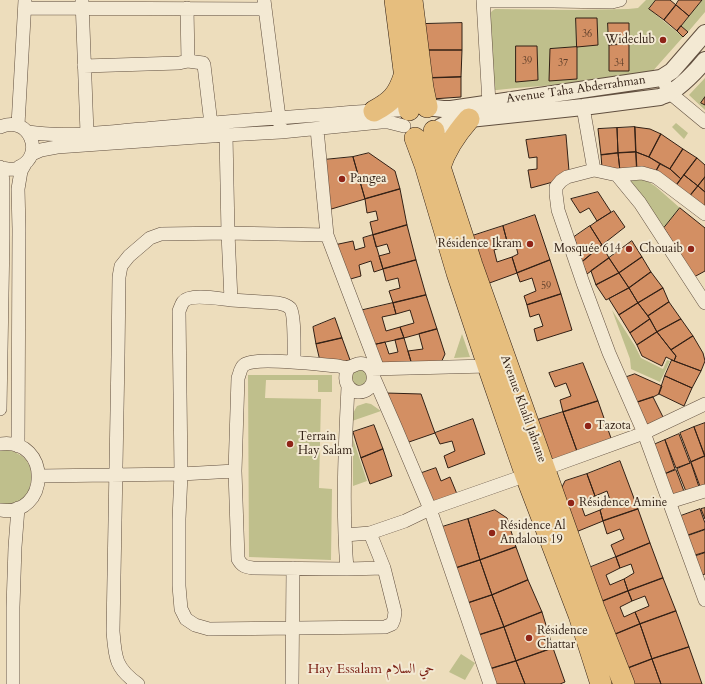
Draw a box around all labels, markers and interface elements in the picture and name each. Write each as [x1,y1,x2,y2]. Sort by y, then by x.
house number: 36 [582,29,592,41]
place label: Wideclub [605,33,655,47]
marker: Wideclub [658,35,668,45]
house number: 39 [522,56,532,68]
house number: 37 [558,58,568,70]
house number: 34 [614,58,624,70]
street label: Avenue Taha Abderrahman [505,73,647,107]
place label: Pangea [350,172,386,186]
marker: Pangea [337,174,347,184]
place label: Résidence Ikram [438,237,522,251]
marker: Résidence Ikram [525,239,535,249]
place label: Mosquée 614 [554,242,621,256]
place label: Chouaib [639,242,683,256]
marker: Mosquée 614 [624,244,634,254]
marker: Chouaib [686,244,696,254]
house number: 59 [541,281,551,293]
street label: Avenue Khalil Jabrane [497,353,549,465]
place label: Tazota [596,419,631,433]
marker: Tazota [583,421,593,431]
place label: Terrain Hay Salam [298,430,352,458]
marker: Terrain Hay Salam [285,439,295,449]
place label: Résidence Amine [579,496,667,510]
marker: Résidence Amine [566,498,576,508]
place label: Résidence Al Andalous 19 [500,519,566,547]
marker: Résidence Al Andalous 19 [487,528,497,538]
place label: Résidence Chattar [537,624,588,652]
marker: Résidence Chattar [524,633,534,643]
district label: Hay Essalam حي السلام [308,662,434,678]

